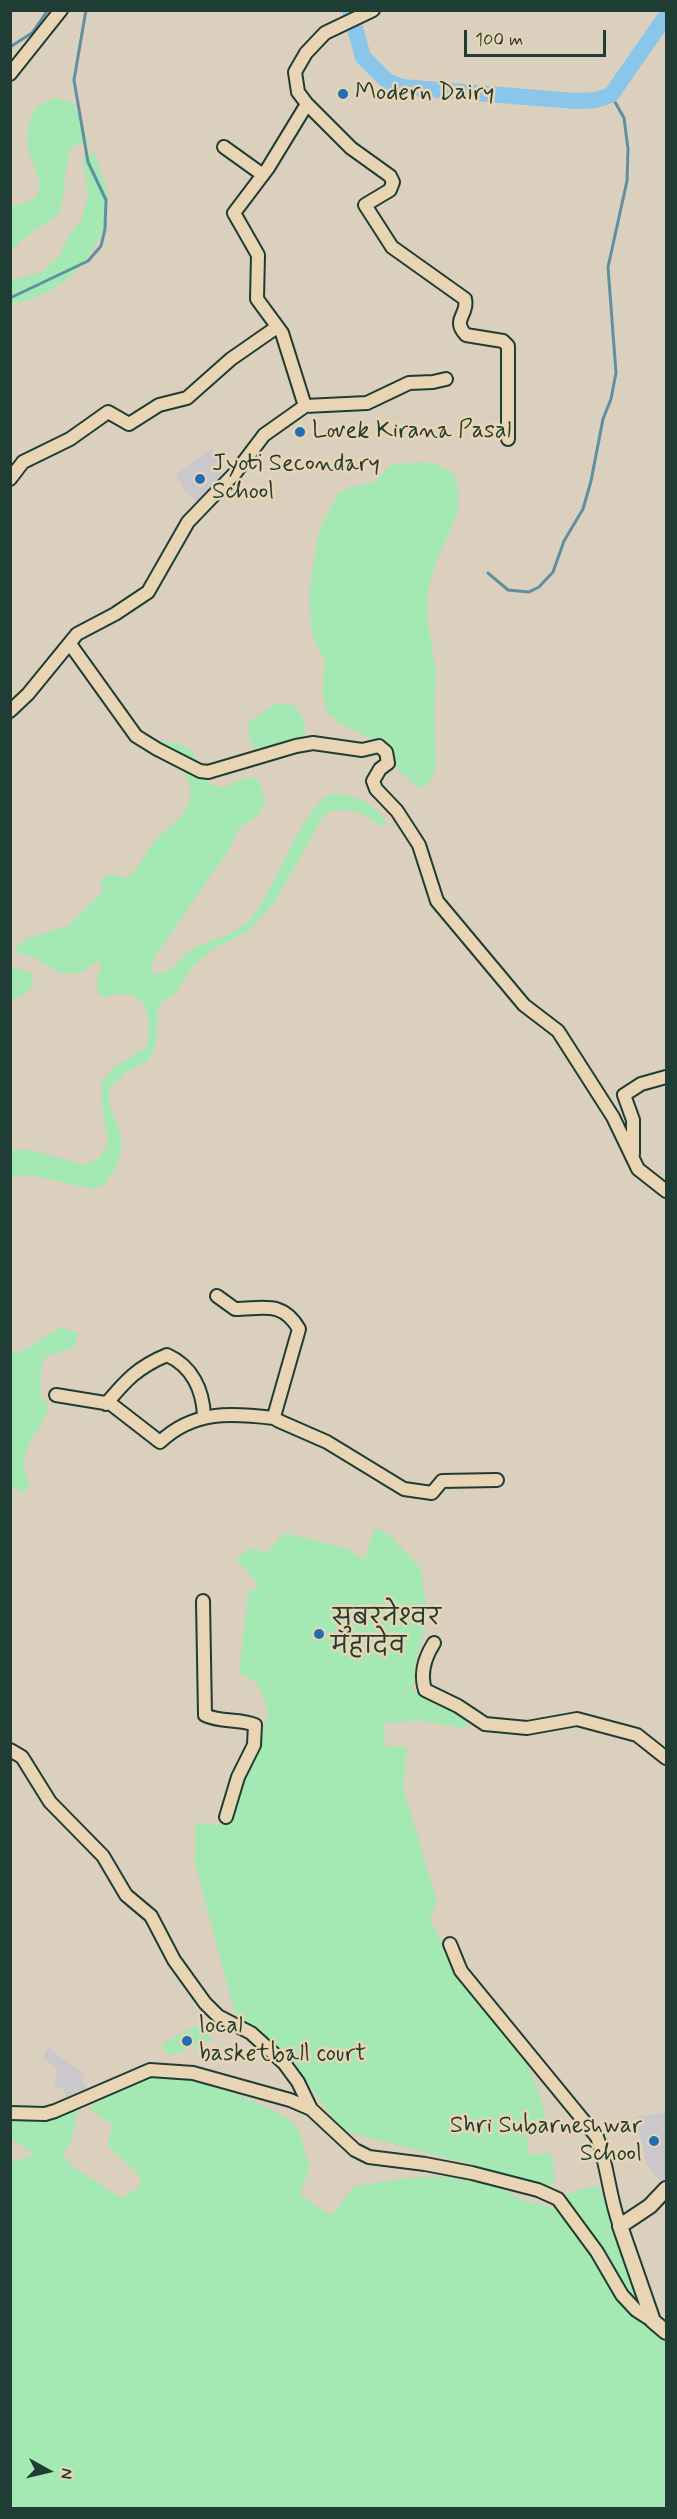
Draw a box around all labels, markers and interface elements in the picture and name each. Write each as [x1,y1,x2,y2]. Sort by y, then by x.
scale bar [467,18,610,56]
text: 100 m [475,28,523,52]
place label: Modern Dairy [355,80,494,108]
marker: Modern Dairy [336,87,350,101]
place label: Lovek Kirana Pasal [312,418,511,446]
marker: Lovek Kirana Pasal [293,425,307,439]
place label: Jyoti Secondary School [212,451,380,507]
marker: Jyoti Secondary School [193,472,207,486]
place label: सुबरनेश्वर महादेव [331,1606,441,1662]
marker: सुबरनेश्वर महादेव [312,1627,326,1641]
place label: local basketball court [199,2013,366,2069]
marker: local basketball court [180,2034,194,2048]
place label: Shri Subarneshwar School [450,2113,642,2169]
marker: Shri Subarneshwar School [647,2134,661,2148]
north arrow [18,2441,78,2501]
text: N [55,2467,77,2480]

